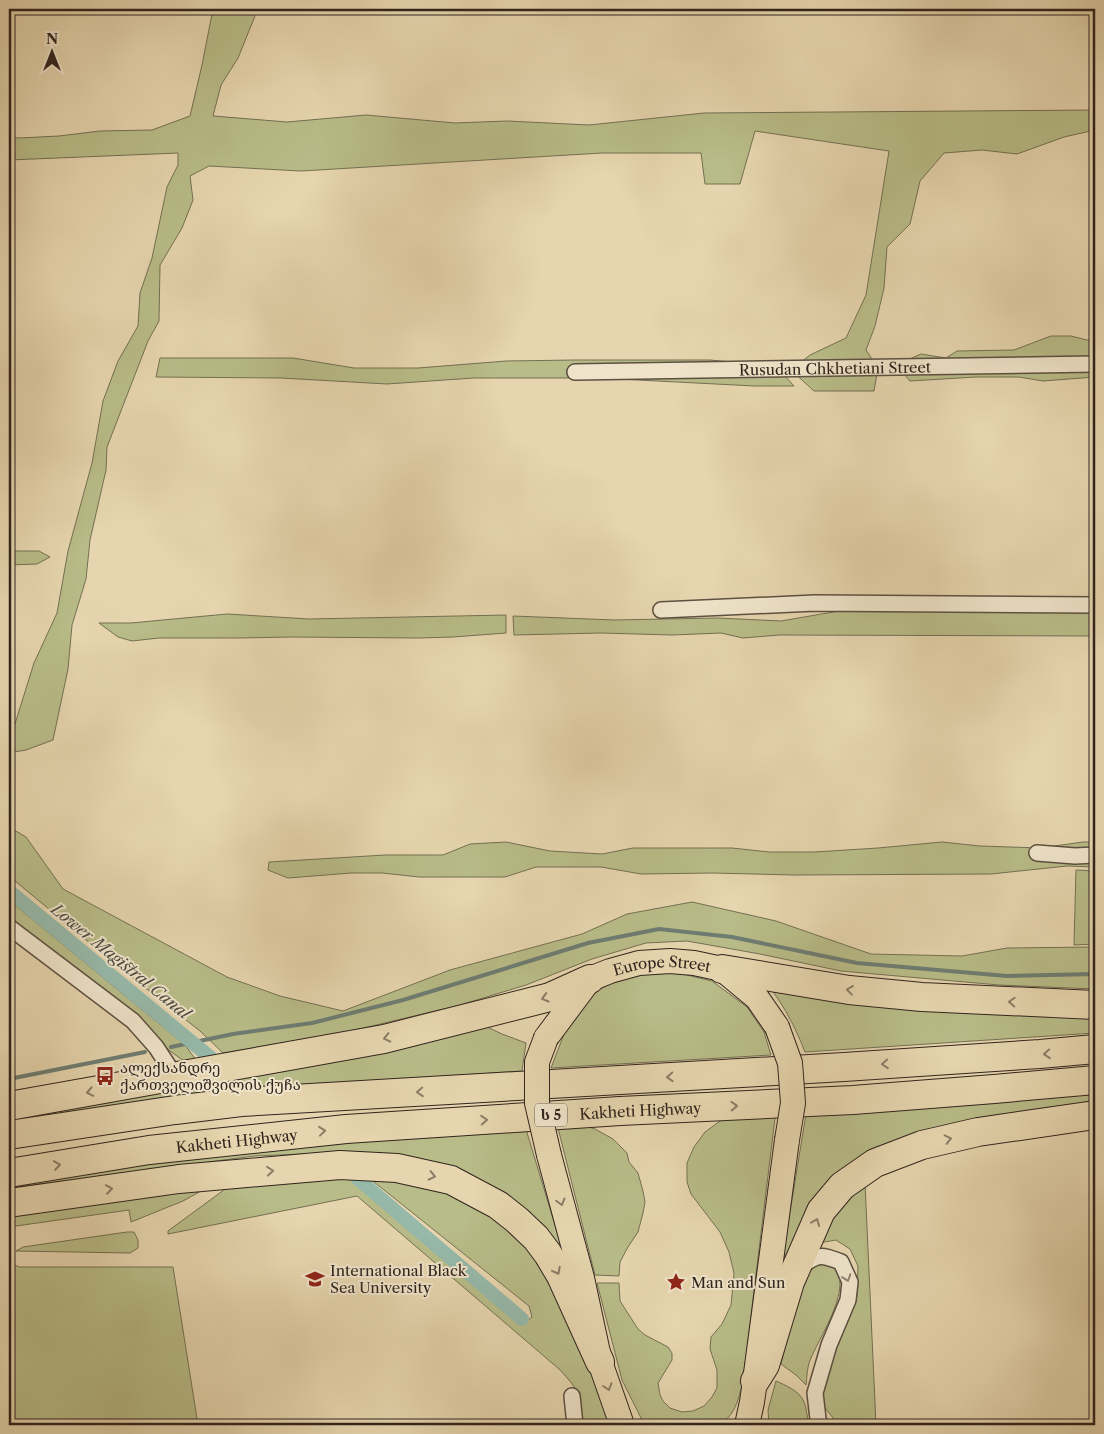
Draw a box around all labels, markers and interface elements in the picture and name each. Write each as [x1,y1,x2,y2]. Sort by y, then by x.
north arrow [28,28,78,78]
text: N [46,30,58,48]
street label: Rusudan Chkhetiani Street [739,357,932,379]
water label: Lower Magistral Canal [46,898,196,1024]
street label: Europe Street [611,951,713,979]
one-way arrow [845,985,853,996]
one-way arrow [541,993,549,1003]
one-way arrow [1007,996,1015,1007]
one-way arrow [383,1033,392,1043]
one-way arrow [1042,1048,1050,1059]
place label: ალექსანდრე ქართველიშვილის ქუჩა [120,1058,301,1094]
one-way arrow [880,1059,888,1070]
bus stop icon: ალექსანდრე ქართველიშვილის ქუჩა [94,1065,116,1087]
one-way arrow [666,1072,674,1083]
one-way arrow [85,1086,94,1097]
one-way arrow [416,1086,424,1097]
street label: Kakheti Highway [579,1098,703,1123]
one-way arrow [730,1101,738,1112]
road number: ს 5 [535,1104,567,1126]
one-way arrow [481,1114,489,1125]
street label: Kakheti Highway [175,1125,299,1157]
one-way arrow [318,1126,326,1137]
one-way arrow [944,1134,953,1144]
one-way arrow [53,1160,61,1170]
one-way arrow [267,1165,275,1176]
one-way arrow [427,1170,436,1181]
one-way arrow [105,1184,113,1195]
one-way arrow [556,1198,566,1206]
one-way arrow [810,1218,821,1227]
place label: International Black Sea University [330,1261,468,1297]
one-way arrow [551,1265,561,1274]
school or university icon: International Black Sea University [304,1268,326,1290]
place icon: Man and Sun [665,1271,687,1293]
place label: Man and Sun [691,1273,786,1292]
one-way arrow [841,1273,851,1281]
one-way arrow [603,1383,613,1391]

